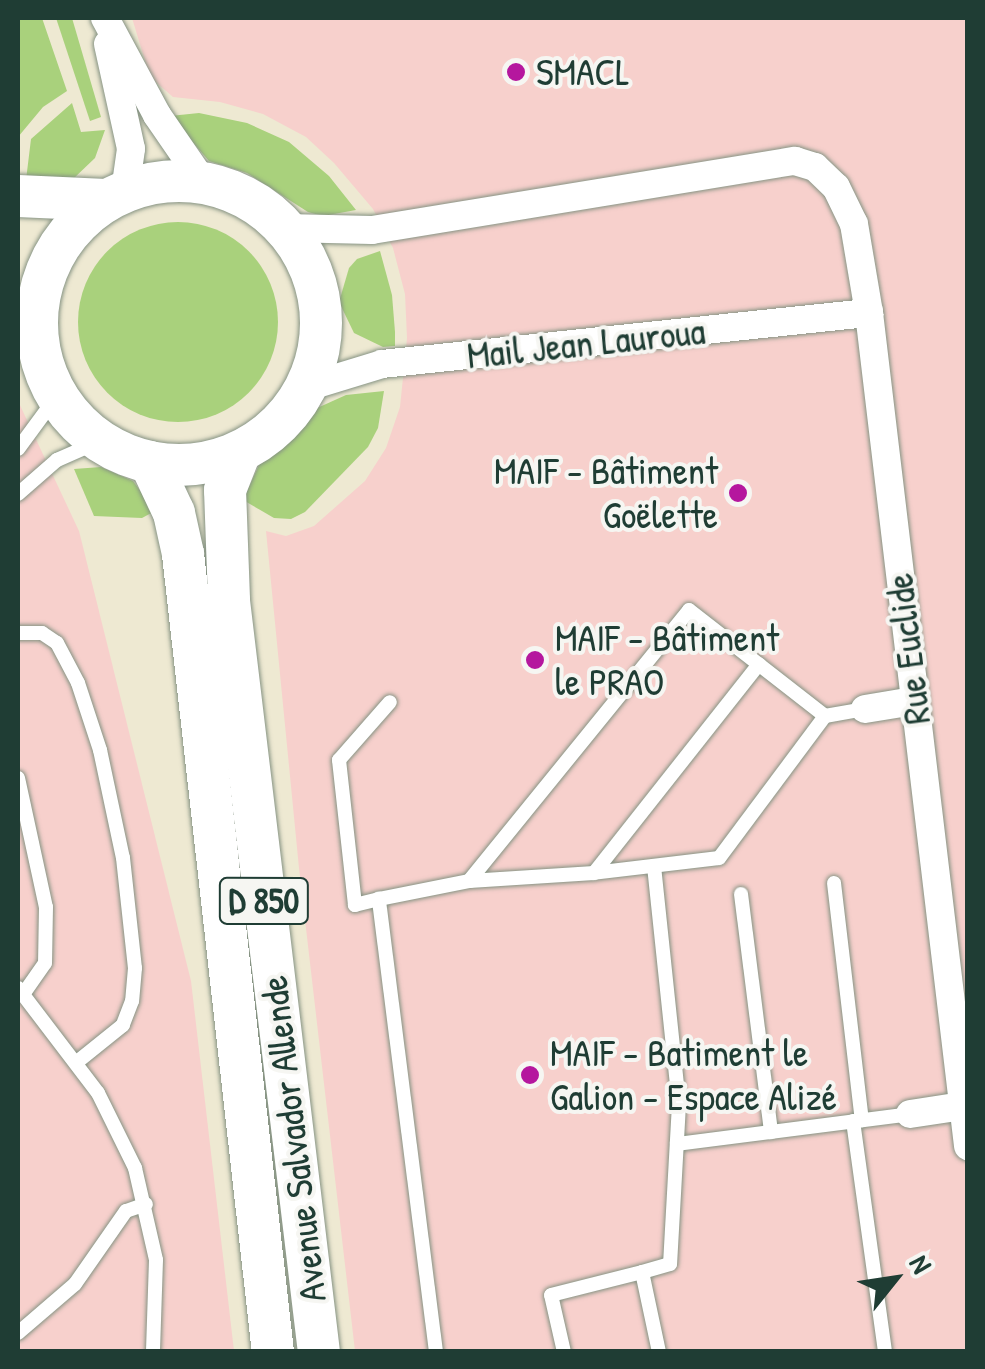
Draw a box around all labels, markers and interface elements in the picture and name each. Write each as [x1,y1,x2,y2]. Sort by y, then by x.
place label: SMACL [536,49,630,95]
marker: SMACL [505,61,527,83]
street label: Mail Jean Lauroua [465,308,707,378]
place label: MAIF - Bâtiment Goëlette [494,448,718,538]
marker: MAIF - Bâtiment Goëlette [727,482,749,504]
street label: Rue Euclide [876,571,940,727]
place label: MAIF - Bâtiment le PRAO [555,615,779,704]
marker: MAIF - Bâtiment le PRAO [524,649,546,671]
road number: D 850 [216,871,312,931]
street label: Avenue Salvador Allende [250,973,336,1305]
place label: MAIF - Batiment le Galion - Espace Alizé [550,1030,837,1120]
marker: MAIF - Batiment le Galion - Espace Alizé [519,1064,541,1086]
north arrow [845,1229,945,1329]
text: N [901,1248,941,1280]

